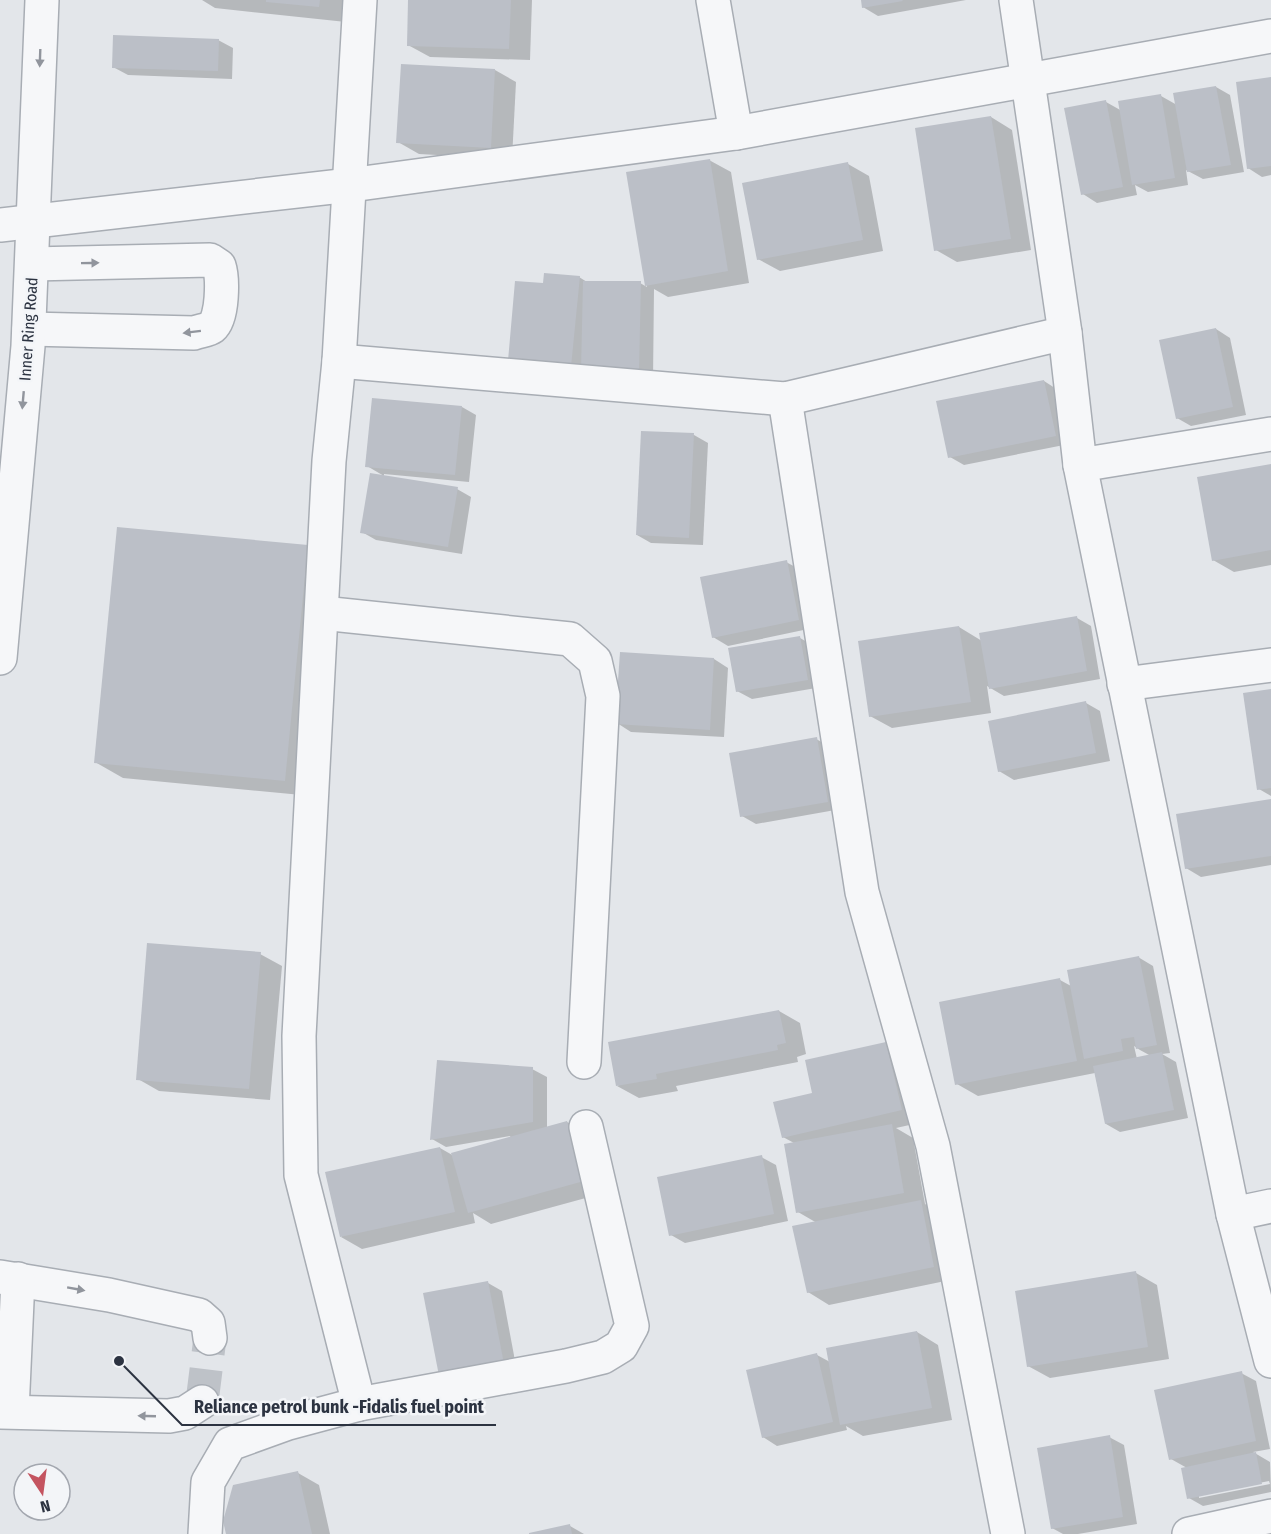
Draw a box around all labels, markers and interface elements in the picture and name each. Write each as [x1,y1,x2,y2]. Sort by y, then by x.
one-way arrow [35,49,45,68]
one-way arrow [81,258,100,268]
street label: Inner Ring Road [15,277,42,382]
one-way arrow [182,327,201,336]
one-way arrow [18,391,28,410]
one-way arrow [66,1285,85,1294]
callout: Reliance petrol bunk -Fidalis fuel point [182,1389,496,1425]
text: Reliance petrol bunk -Fidalis fuel point [194,1396,485,1418]
one-way arrow [138,1411,157,1420]
north arrow [12,1462,72,1522]
text: N [38,1496,52,1516]

